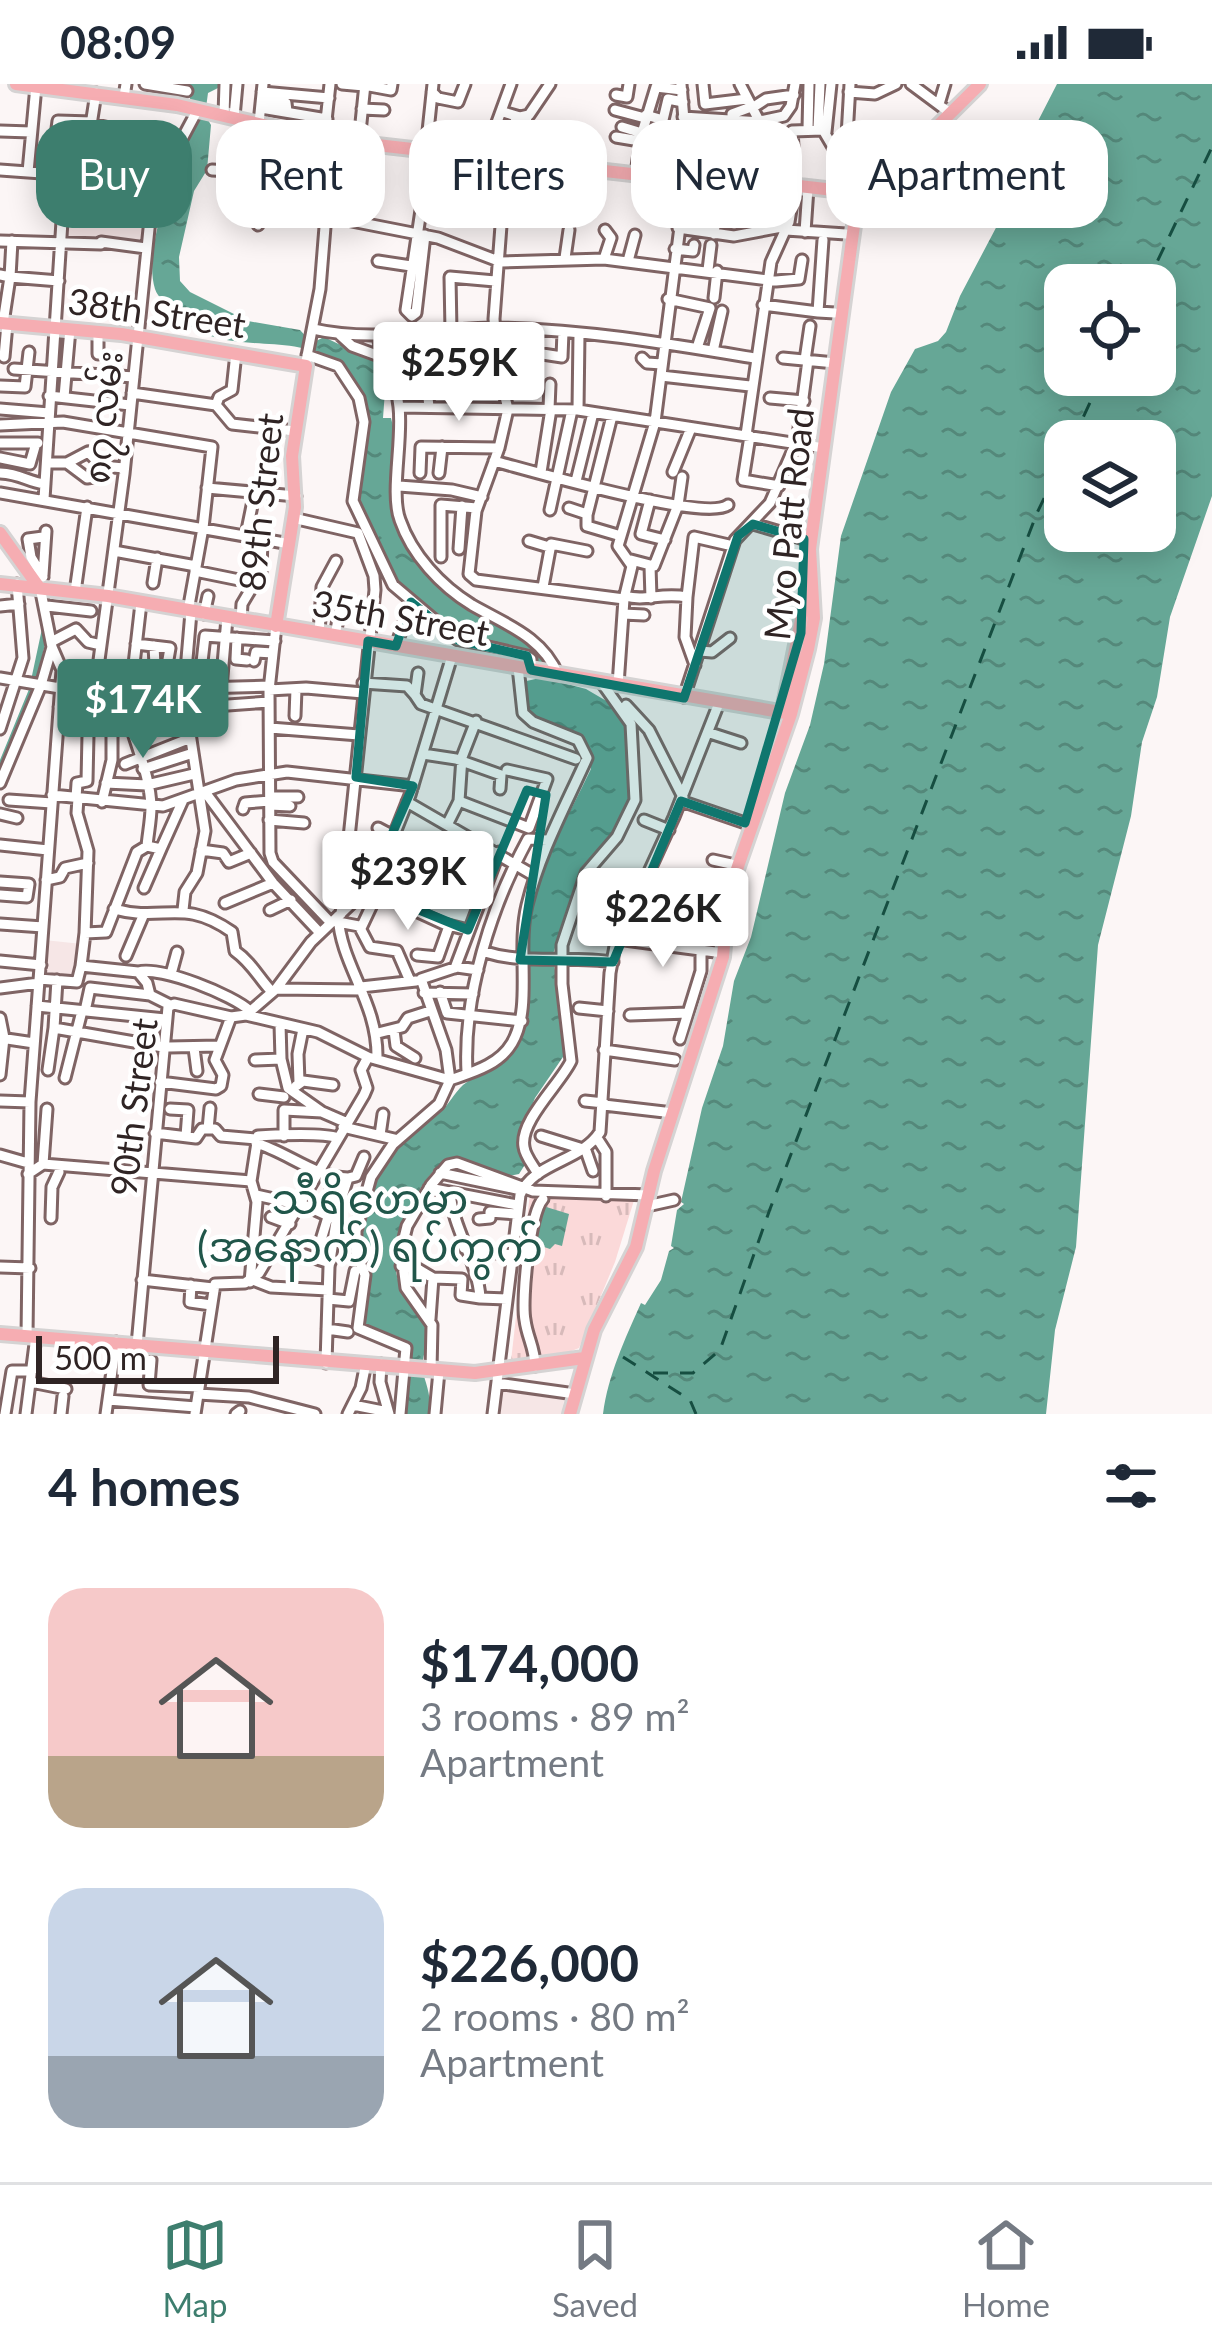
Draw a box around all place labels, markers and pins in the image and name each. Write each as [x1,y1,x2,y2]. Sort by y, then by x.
pin: $259K [375,322,543,424]
pin: $174K [59,659,227,761]
pin: $239K [324,831,492,933]
pin: $226K [579,868,747,970]

